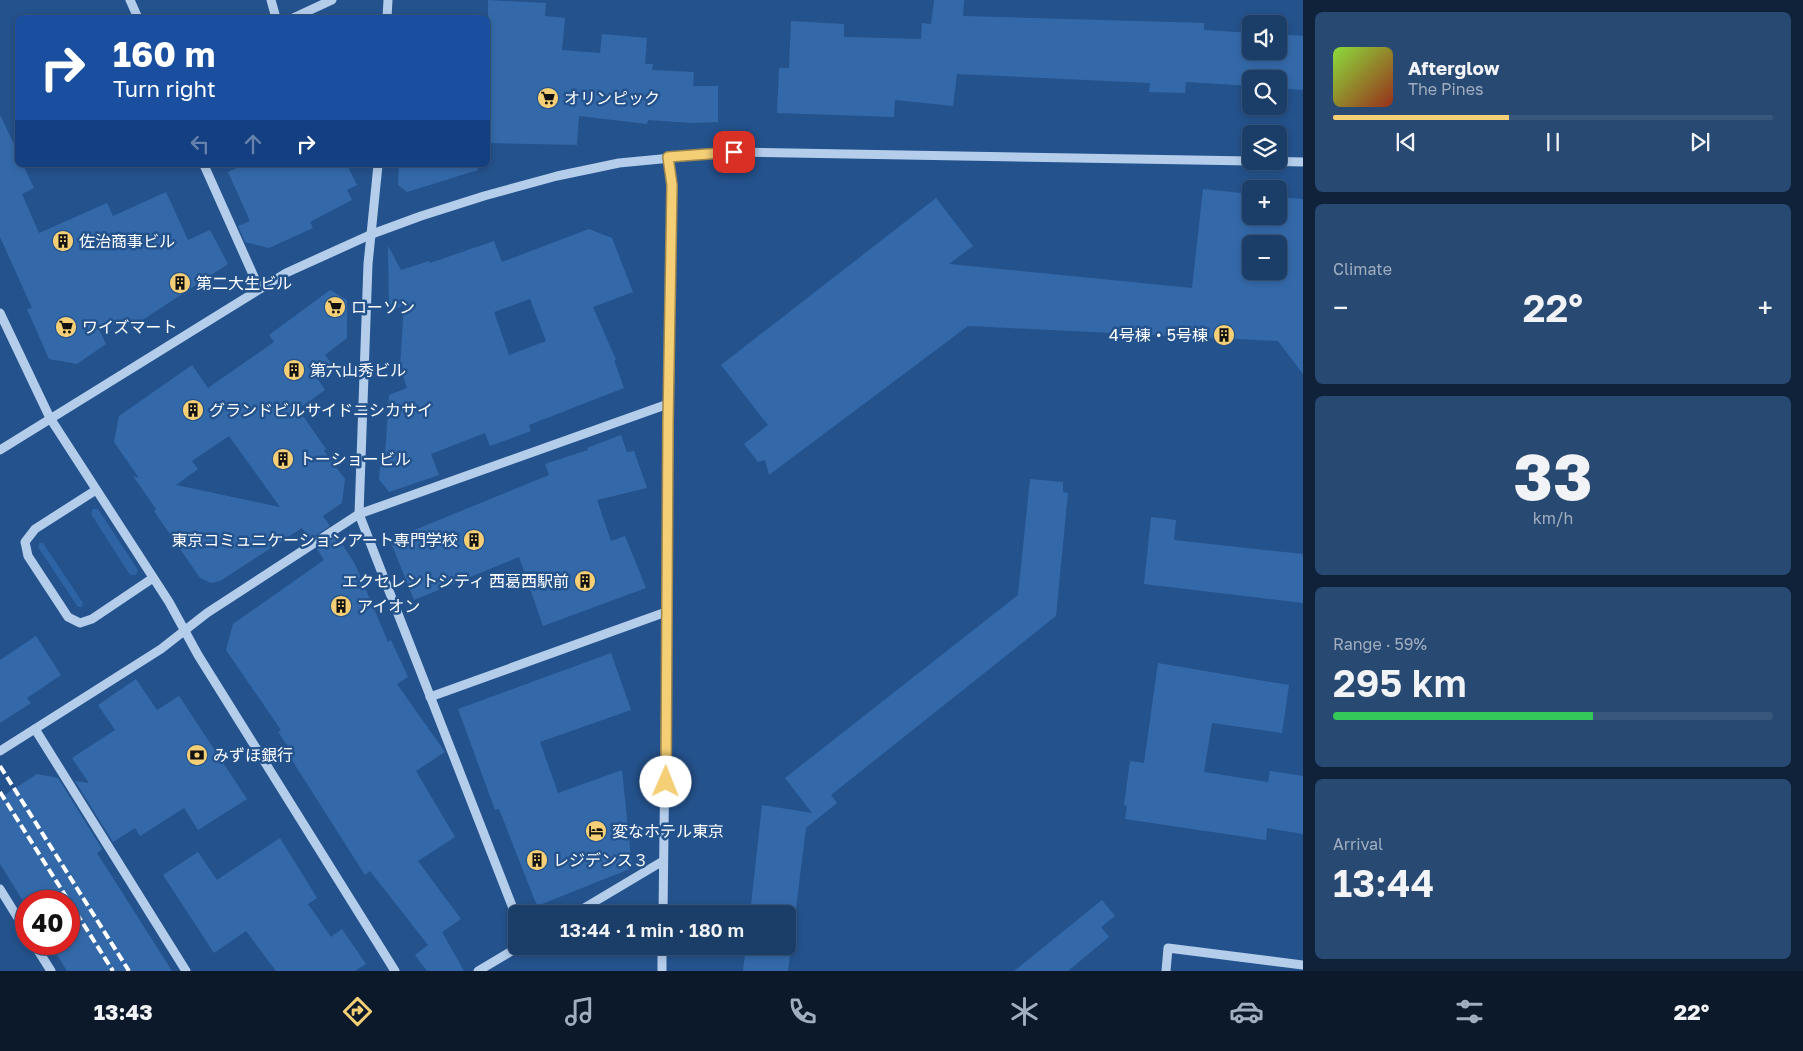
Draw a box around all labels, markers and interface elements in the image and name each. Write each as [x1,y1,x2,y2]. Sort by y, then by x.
map controls [1242,15,1287,280]
button: sound [1242,15,1287,60]
text: 160 m [113,33,215,75]
icon: right [30,35,95,100]
text: Afterglow [1408,56,1499,79]
button: search [1242,70,1287,115]
text: Turn right [113,75,216,102]
text: The Pines [1408,79,1483,99]
supermarket icon: オリンピック [536,86,560,110]
place label: オリンピック [564,88,660,108]
button: layers [1242,125,1287,170]
icon: previous [1392,128,1420,156]
icon: pause [1539,128,1567,156]
icon: next [1686,128,1714,156]
icon: left [186,130,214,158]
icon: ahead [239,130,267,158]
icon: right [292,130,320,158]
pin [713,131,755,173]
icon: arrive [720,138,748,166]
button: + [1242,180,1287,225]
building icon: 佐治商事ビル [51,229,75,253]
place label: 佐治商事ビル [79,231,175,251]
button: − [1242,235,1287,280]
text: Climate [1333,259,1392,279]
building icon: 第二大生ビル [168,271,192,295]
place label: 第二大生ビル [196,273,292,293]
text: 22° [1523,285,1583,330]
text: − [1333,291,1348,324]
text: + [1758,291,1773,324]
supermarket icon: ローソン [323,295,347,319]
place label: ローソン [351,297,415,317]
supermarket icon: ワイズマート [54,315,78,339]
place label: ワイズマート [82,317,178,337]
building icon: 4号棟・5号棟 [1212,323,1236,347]
place label: 4号棟・5号棟 [1109,325,1208,345]
building icon: 第六山秀ビル [282,358,306,382]
place label: 第六山秀ビル [310,360,406,380]
building icon: グランドビルサイドニシカサイ [181,398,205,422]
place label: グランドビルサイドニシカサイ [209,400,433,420]
text: 33 [1513,436,1593,514]
building icon: トーショービル [271,447,295,471]
place label: トーショービル [299,449,411,469]
text: km/h [1533,508,1573,528]
building icon: 東京コミュニケーションアート専門学校 [462,528,486,552]
place label: 東京コミュニケーションアート専門学校 [171,530,458,550]
building icon: エクセレントシティ 西葛西駅前 [573,569,597,593]
place label: エクセレントシティ 西葛西駅前 [342,571,569,591]
building icon: アイオン [329,594,353,618]
place label: アイオン [357,596,420,616]
text: Range · 59% [1333,634,1427,654]
text: 295 km [1333,660,1467,705]
bank icon: みずほ銀行 [185,743,209,767]
place label: みずほ銀行 [213,745,293,765]
position arrow [639,755,691,807]
hotel icon: 変なホテル東京 [584,819,608,843]
place label: 変なホテル東京 [612,821,724,841]
text: Arrival [1333,834,1383,854]
building icon: レジデンス３ [525,848,549,872]
place label: レジデンス３ [553,850,649,870]
text: 13:44 [1333,860,1435,905]
speed limit sign: 40 [15,890,80,955]
text: 13:44 · 1 min · 180 m [560,918,744,941]
icon: directions [340,994,375,1029]
icon: music [562,994,597,1029]
icon: phone [785,994,820,1029]
icon: climate [1007,994,1042,1029]
icon: car [1229,994,1264,1029]
icon: filters [1452,994,1487,1029]
text: 13:43 [94,998,153,1025]
text: 22° [1674,998,1709,1025]

